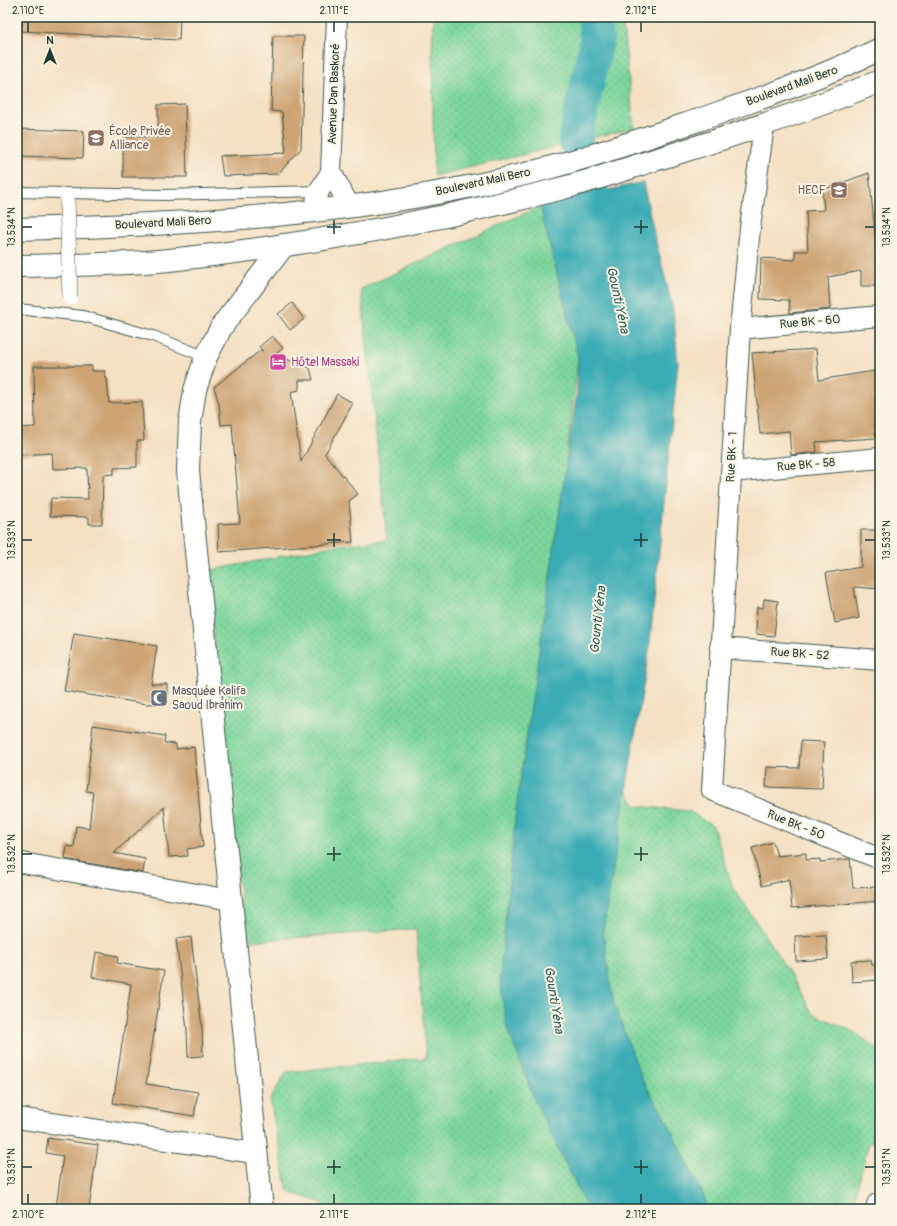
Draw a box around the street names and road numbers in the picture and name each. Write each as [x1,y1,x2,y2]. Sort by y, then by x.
street label: Avenue Dan Baskoré [325,43,343,145]
street label: Boulevard Mali Bero [744,62,840,110]
street label: Boulevard Mali Bero [434,165,532,199]
street label: Boulevard Mali Bero [114,213,212,233]
street label: Rue BK - 60 [779,312,841,332]
street label: Rue BK - 1 [723,431,741,483]
street label: Rue BK - 58 [776,455,836,475]
street label: Rue BK - 52 [770,644,830,664]
street label: Rue BK - 50 [765,807,827,843]

